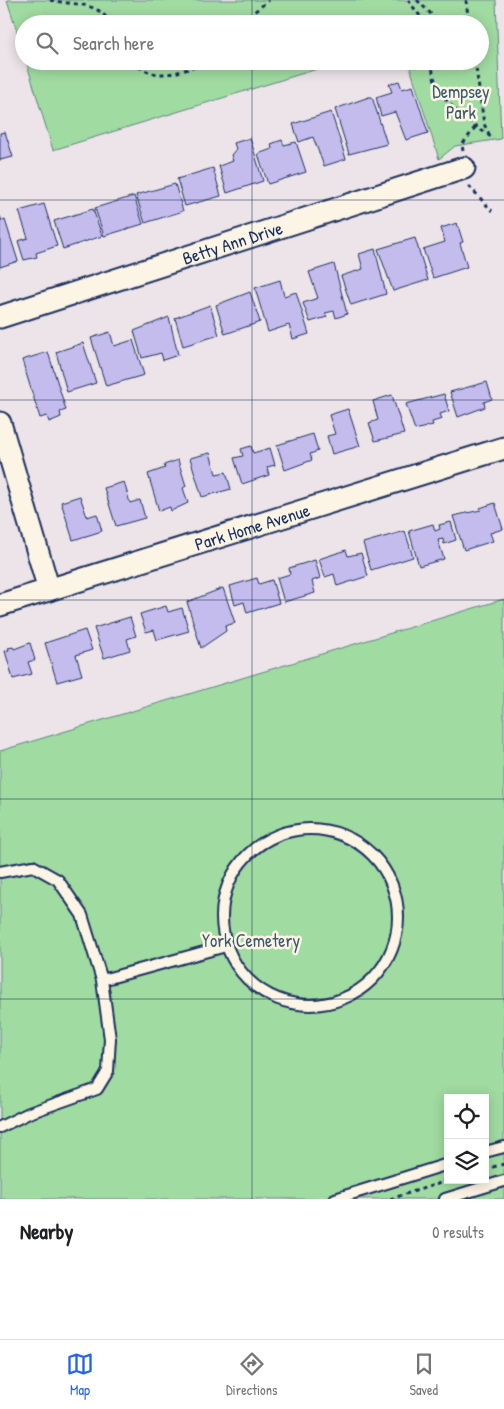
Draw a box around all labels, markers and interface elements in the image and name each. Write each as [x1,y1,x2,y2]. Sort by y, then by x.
search box [15,15,489,70]
icon: search [33,29,61,57]
text: Search here [73,30,154,56]
park label: Dempsey Park [432,79,490,125]
street label: Betty Ann Drive [179,215,285,270]
street label: Park Home Avenue [191,497,313,556]
park label: York Cemetery [202,928,300,953]
map controls [444,1094,489,1184]
button: locate [444,1094,489,1139]
button: layers [444,1139,489,1184]
text: Nearby [20,1217,73,1246]
text: 0 results [432,1221,484,1243]
tab: Map [66,1350,94,1399]
tab: Directions [226,1350,277,1399]
tab: Saved [409,1350,438,1399]

